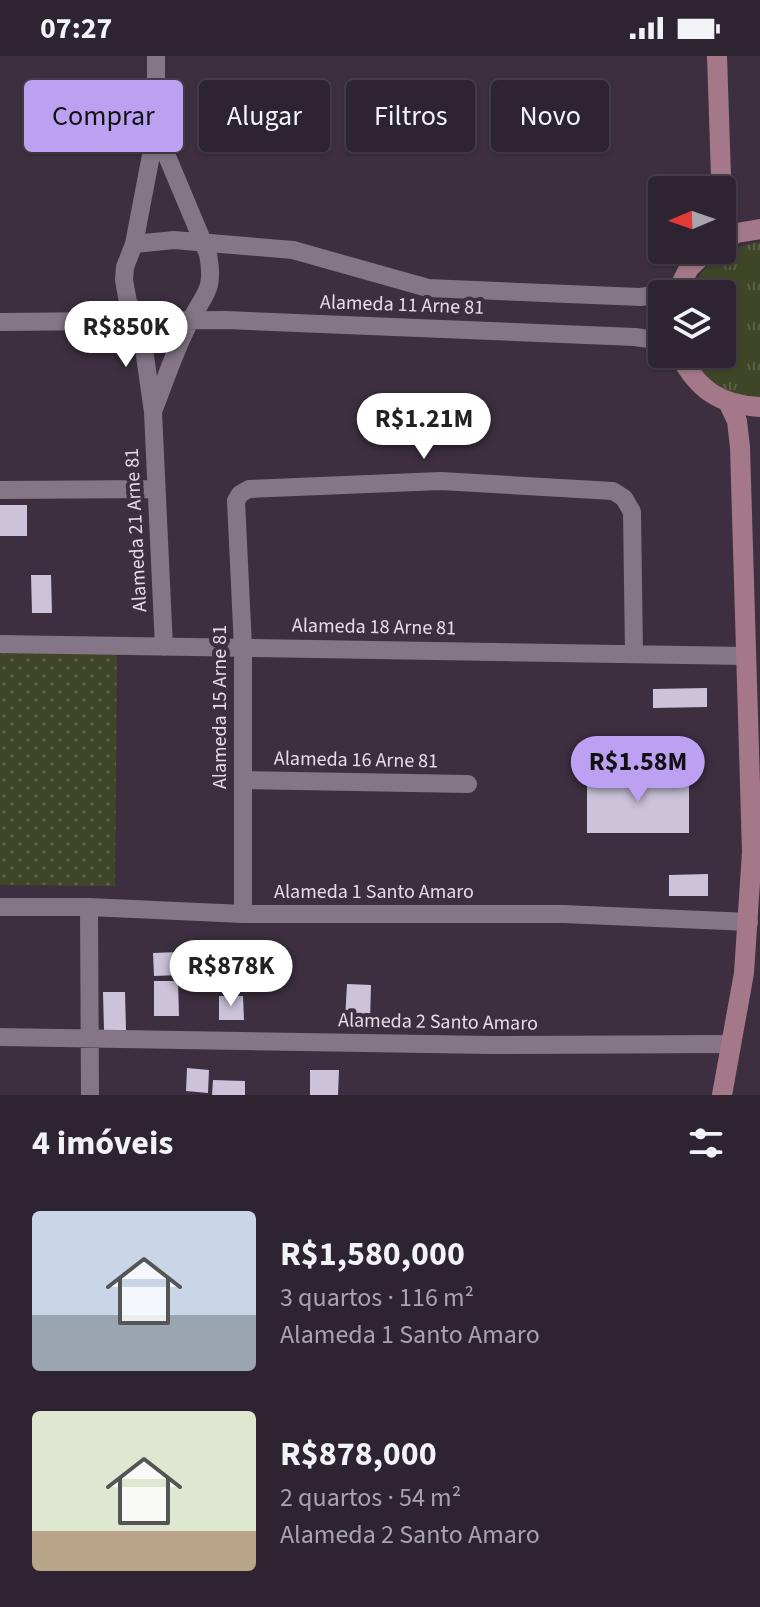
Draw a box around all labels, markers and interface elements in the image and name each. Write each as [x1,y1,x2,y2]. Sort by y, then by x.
text: 07:27 [40,7,112,50]
chip: Comprar [24,80,183,152]
chip: Alugar [199,80,330,152]
chip: Filtros [346,80,475,152]
chip: Novo [491,80,609,152]
north arrow [648,176,736,264]
map controls [648,176,736,368]
button: layers [648,280,736,368]
street label: Alameda 11 Arne 81 [319,288,485,322]
pin: R$850K [61,301,191,369]
text: R$850K [83,308,169,345]
pin: R$1.21M [350,393,498,461]
text: R$1.21M [375,400,473,437]
street label: Alameda 21 Arne 81 [118,447,154,613]
street label: Alameda 18 Arne 81 [292,612,456,642]
street label: Alameda 15 Arne 81 [206,625,234,789]
pin: R$1.58M [564,736,712,804]
text: R$1.58M [589,743,687,780]
street label: Alameda 16 Arne 81 [274,745,438,775]
street label: Alameda 1 Santo Amaro [274,878,474,906]
pin: R$878K [166,940,296,1008]
text: R$878K [188,947,274,984]
street label: Alameda 2 Santo Amaro [338,1006,538,1038]
text: 4 imóveis [32,1119,173,1168]
icon: filters [684,1121,728,1165]
text: R$1,580,000 [280,1230,465,1279]
icon: home [96,1243,192,1339]
text: 3 quartos · 116 m² [280,1279,474,1316]
text: Alameda 1 Santo Amaro [280,1316,540,1353]
text: R$878,000 [280,1430,437,1479]
icon: home [96,1443,192,1539]
text: 2 quartos · 54 m² [280,1479,461,1516]
text: Alameda 2 Santo Amaro [280,1516,540,1553]

